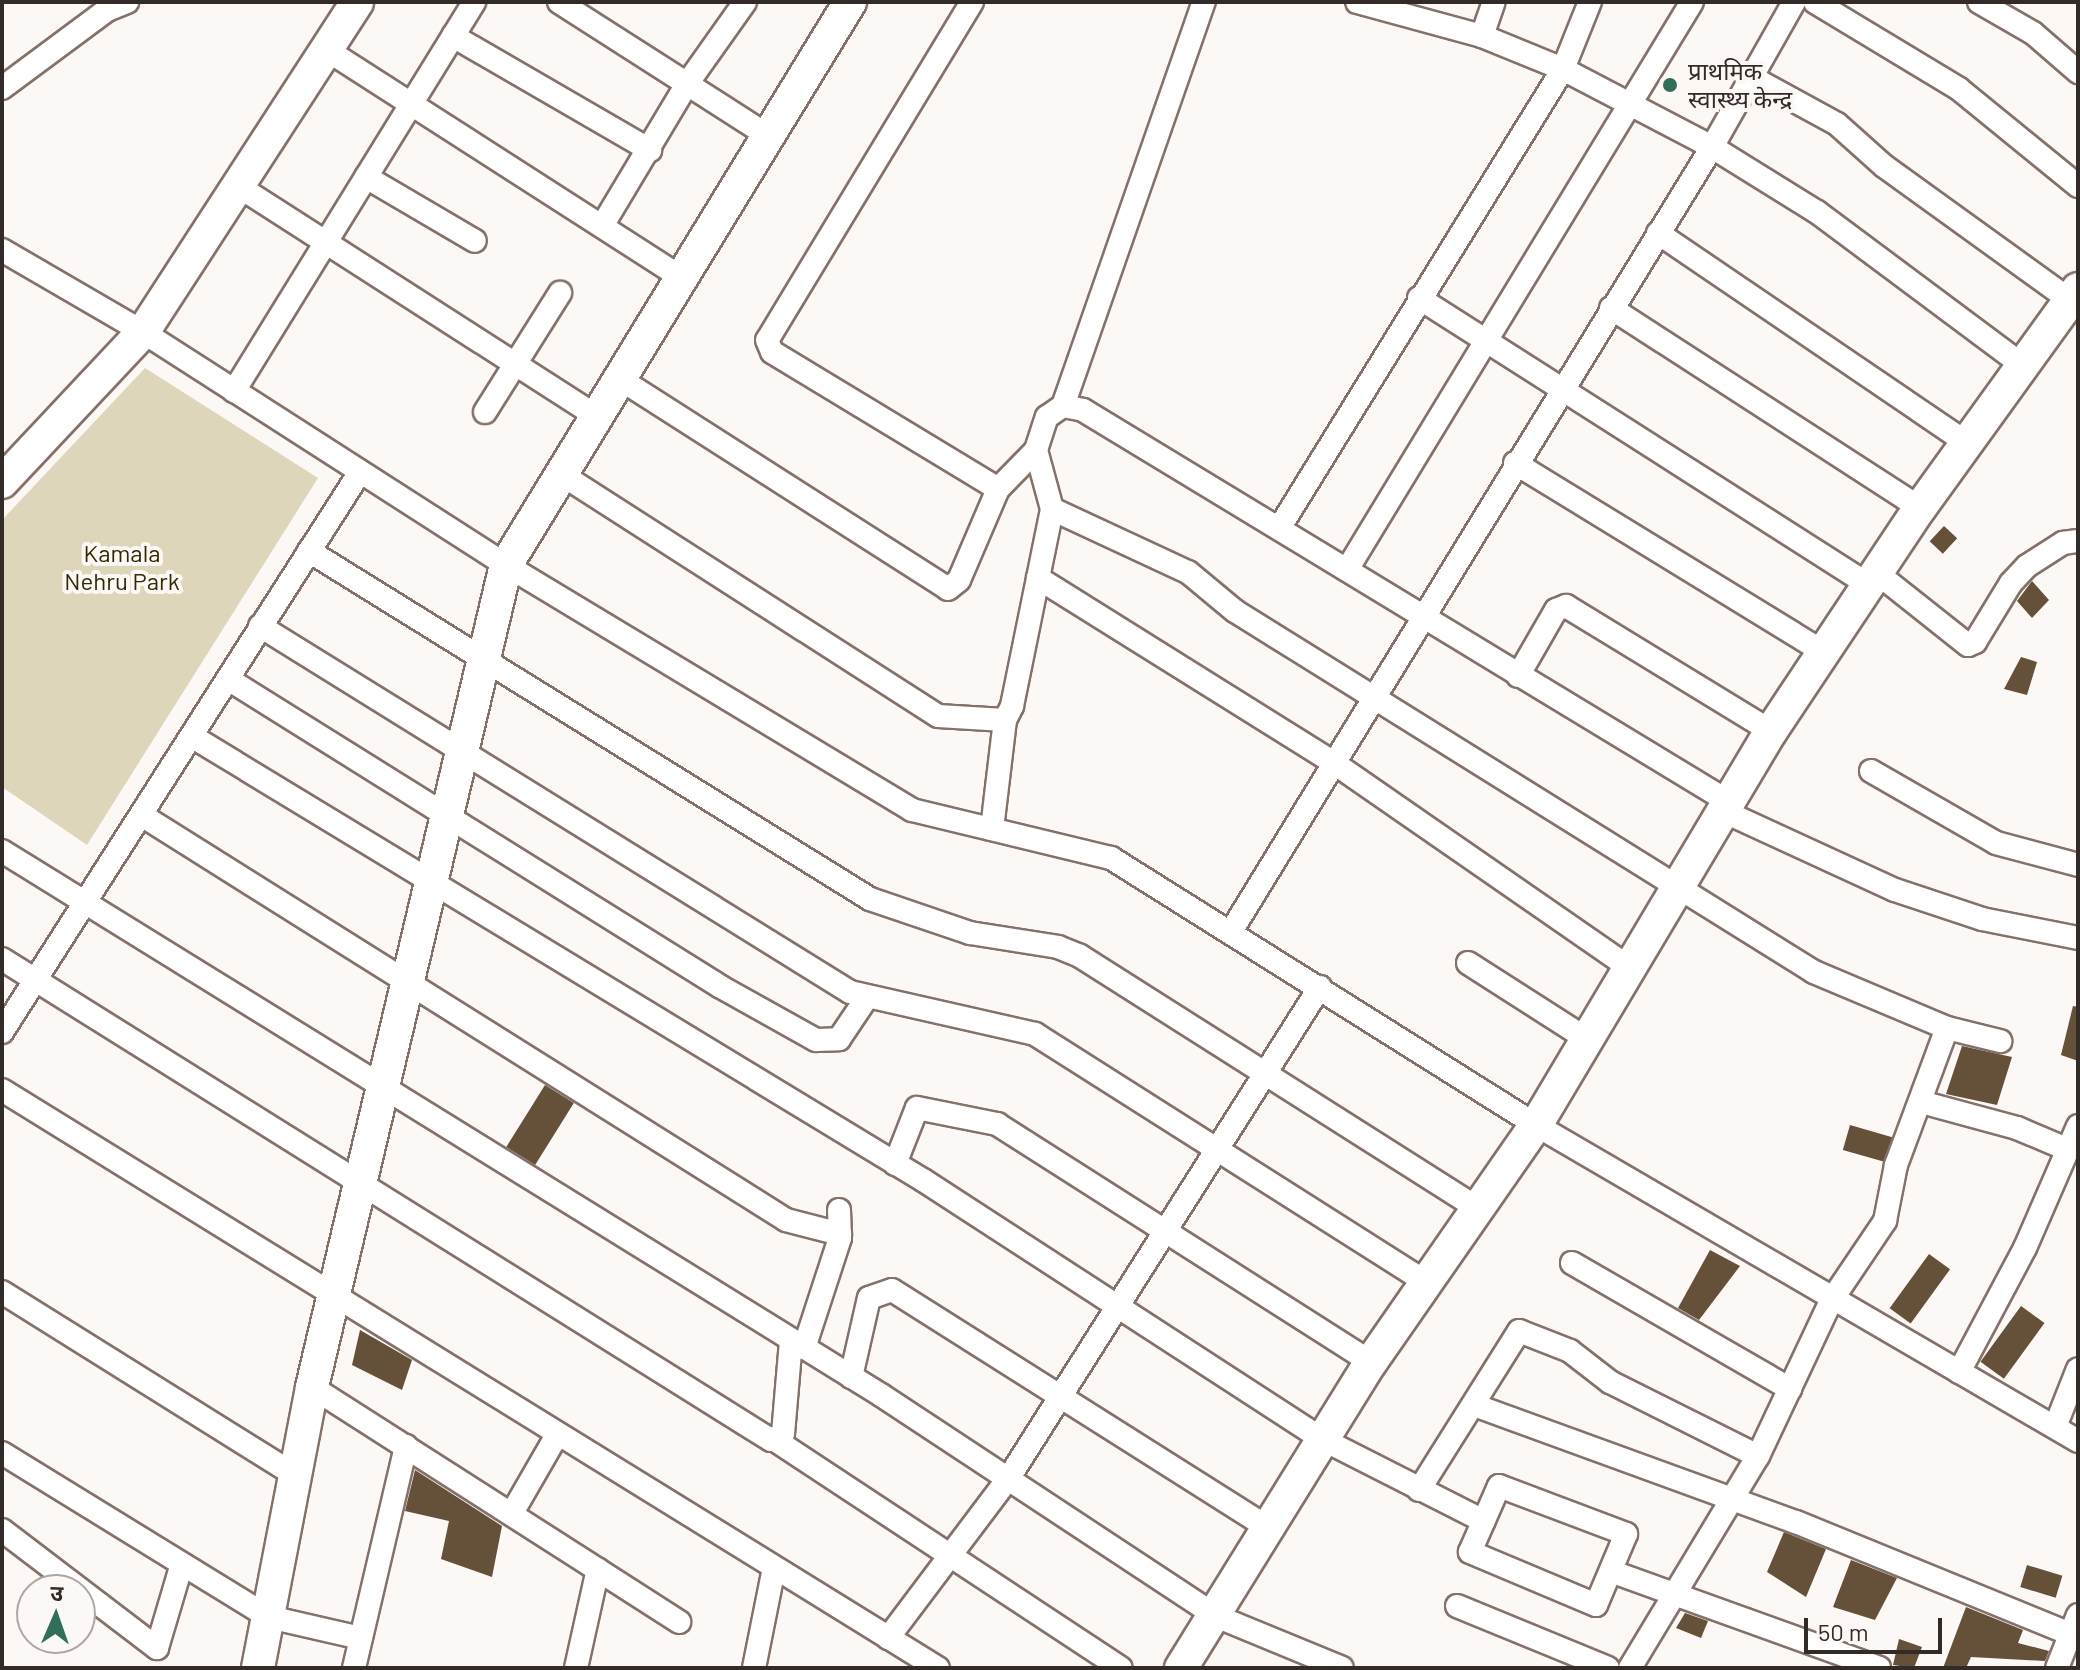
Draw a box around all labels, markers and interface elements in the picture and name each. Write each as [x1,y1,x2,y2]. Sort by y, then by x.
place label: प्राथमिक स्वास्थ्य केन्द्र [1688,57,1792,113]
marker: प्राथमिक स्वास्थ्य केन्द्र [1659,74,1681,96]
park label: Kamala Nehru Park [64,539,180,595]
north arrow [16,1574,96,1654]
text: उ [50,1579,64,1605]
scale bar [1808,1602,1946,1652]
text: 50 m [1818,1617,1869,1646]

